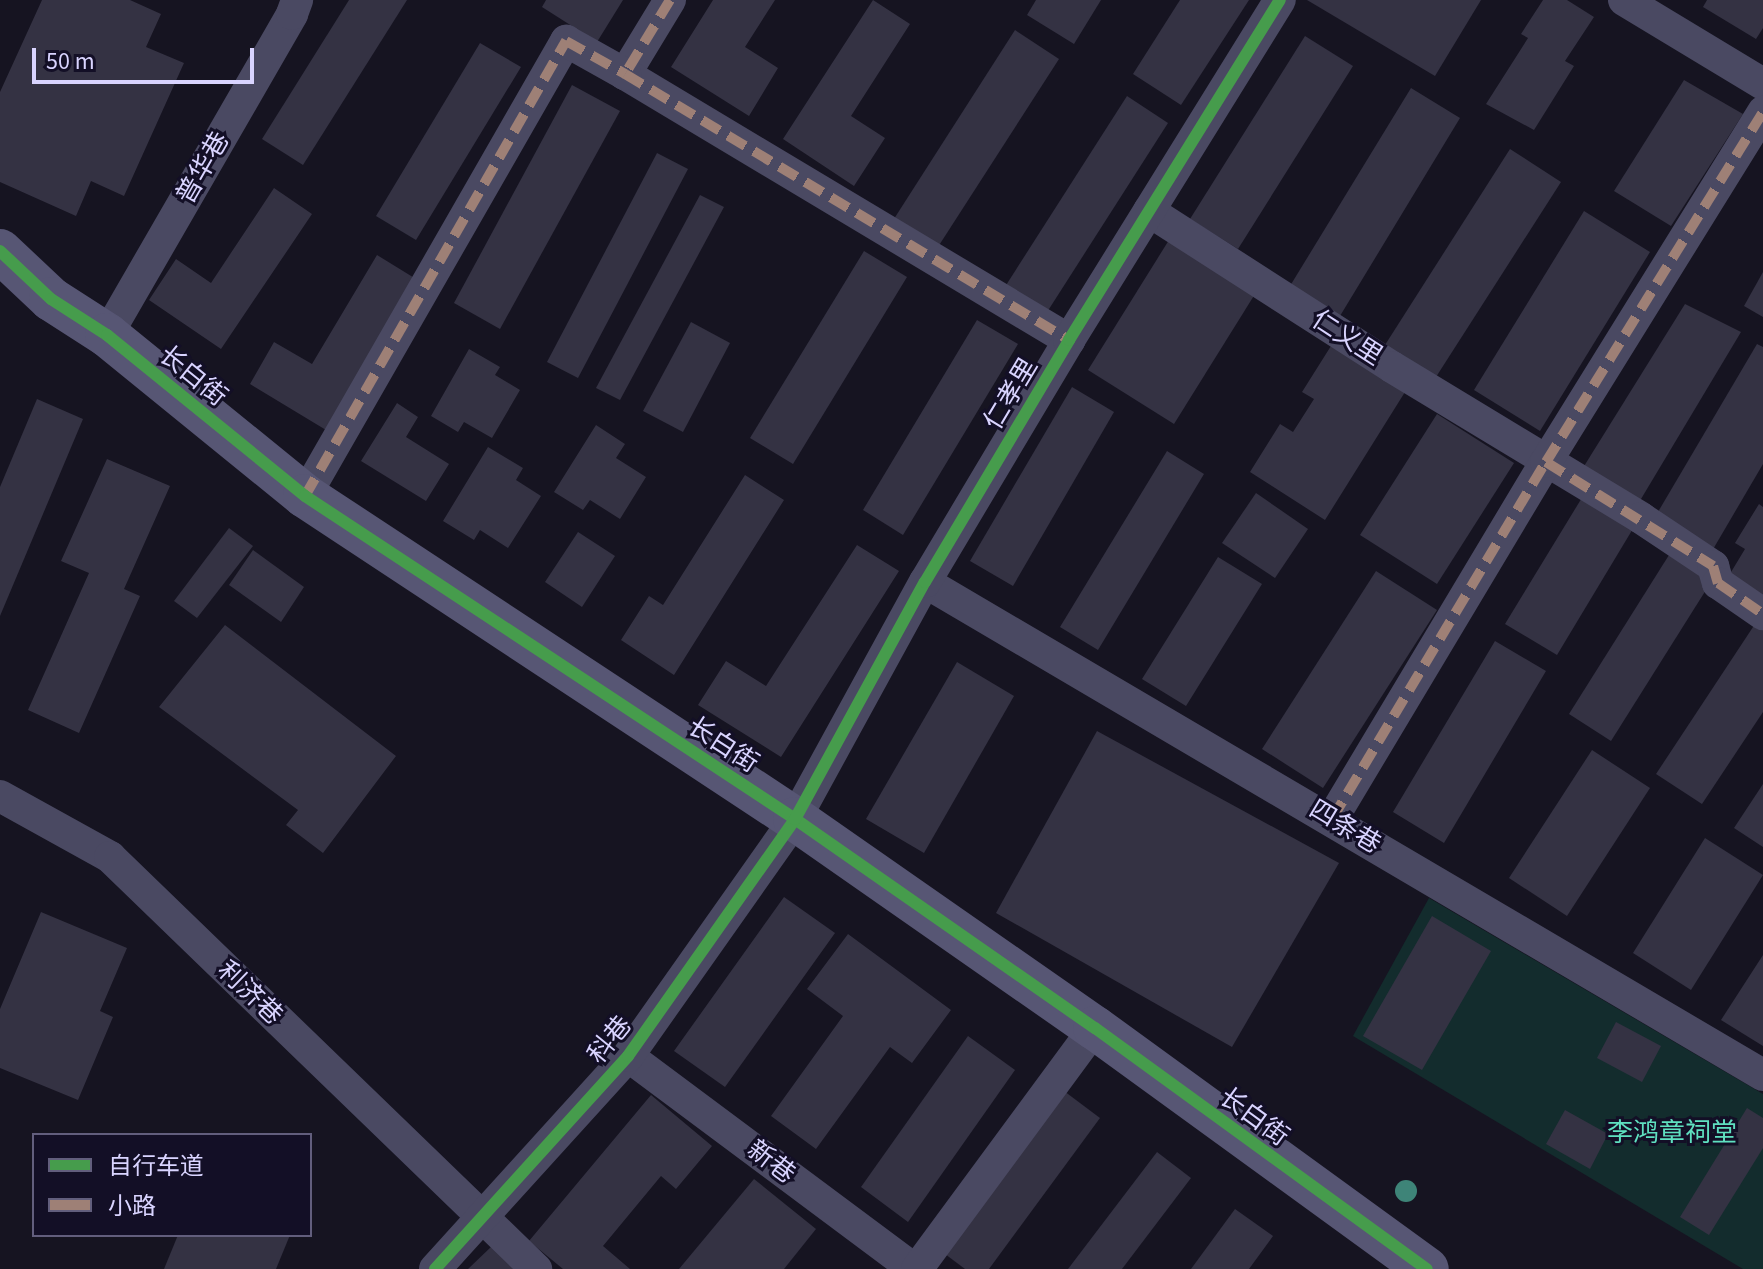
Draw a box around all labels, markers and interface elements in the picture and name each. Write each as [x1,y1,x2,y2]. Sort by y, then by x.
scale bar [36,32,258,82]
text: 50 m [46,44,95,79]
street label: 普华巷 [170,126,236,210]
street label: 仁义里 [1306,304,1388,372]
street label: 长白街 [153,339,233,413]
street label: 仁孝里 [978,353,1044,435]
street label: 长白街 [682,711,764,779]
street label: 四条巷 [1304,794,1386,860]
street label: 利济巷 [211,955,289,1031]
street label: 科巷 [582,1010,638,1070]
street label: 长白街 [1213,1081,1295,1153]
park label: 李鸿章祠堂 [1607,1117,1737,1149]
legend [32,1133,312,1237]
street label: 新巷 [741,1134,801,1190]
text: 自行车道 [108,1149,204,1184]
text: 小路 [108,1189,156,1224]

